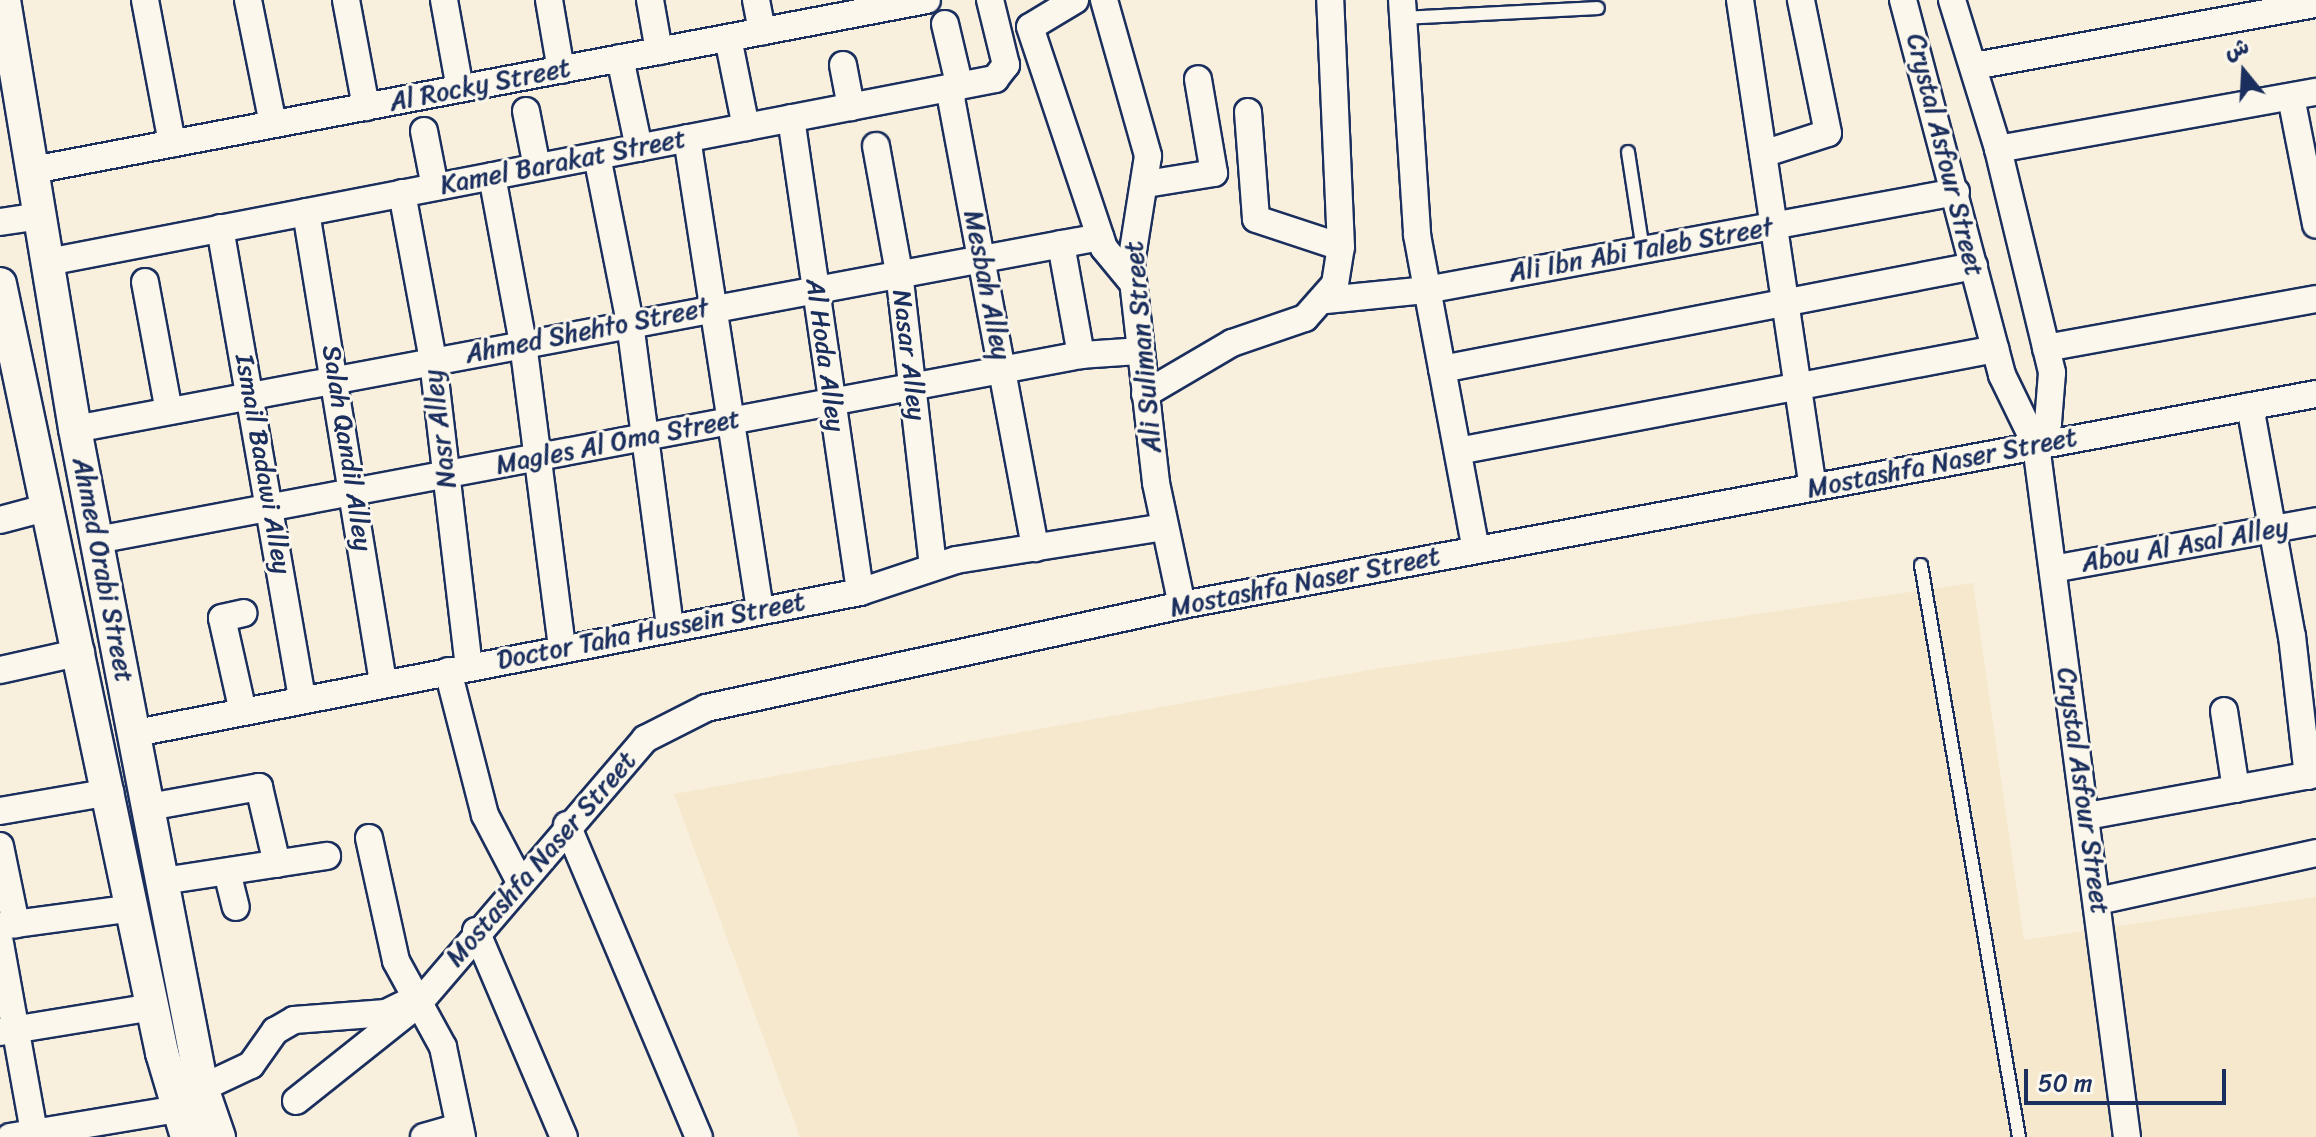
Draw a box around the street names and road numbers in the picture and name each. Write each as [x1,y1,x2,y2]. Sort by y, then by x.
street label: Crystal Asfour Street [1900,30,1990,280]
street label: Al Rocky Street [387,52,573,118]
street label: Kamel Barakat Street [438,123,688,201]
street label: Mesbah Alley [957,207,1017,363]
street label: Ali Ibn Abi Taleb Street [1505,211,1777,289]
street label: Ali Suliman Street [1118,240,1168,454]
street label: Al Hoda Alley [799,276,851,434]
street label: Nasar Alley [885,288,933,422]
street label: Ahmed Shehto Street [463,292,711,370]
street label: Salah Qandil Alley [315,343,379,553]
street label: Ismail Badawi Alley [228,351,298,577]
street label: Nasr Alley [417,368,463,490]
street label: Magles Al Oma Street [493,403,743,481]
street label: Mostashfa Naser Street [1804,421,2080,505]
street label: Ahmed Orabi Street [66,455,140,685]
street label: Abou Al Asal Alley [2078,511,2292,579]
street label: Mostashfa Naser Street [1167,540,1443,624]
street label: Doctor Taha Hussein Street [493,586,809,676]
street label: Crystal Asfour Street [2050,665,2116,917]
street label: Mostashfa Naser Street [439,745,643,973]

